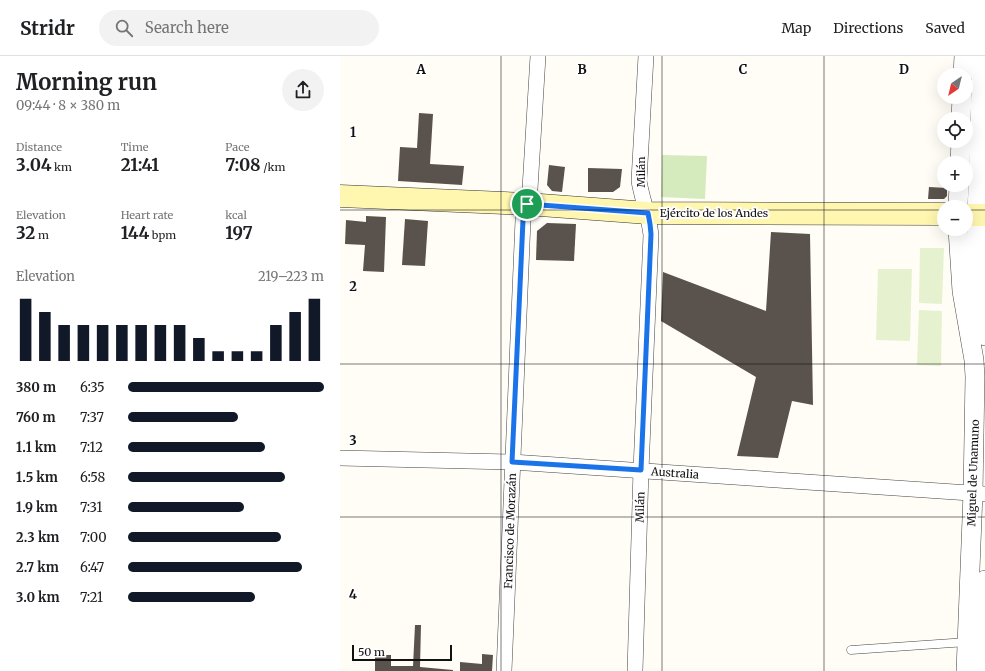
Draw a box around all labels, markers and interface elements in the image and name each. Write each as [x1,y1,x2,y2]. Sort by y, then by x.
search box [99,10,379,46]
text: Stridr [20,16,75,40]
icon: search [113,17,135,39]
text: Search here [145,18,229,37]
text: Map [781,19,811,37]
text: Directions [833,19,903,37]
text: Saved [925,19,965,37]
text: A [415,61,426,78]
text: B [577,61,587,78]
text: C [739,61,748,78]
text: D [899,61,909,78]
text: Morning run [16,68,157,96]
north arrow [937,68,973,104]
map controls [937,68,973,236]
button: share [282,69,324,111]
text: 09:44 · 8 × 380 m [16,97,120,114]
button: locate [937,112,973,148]
text: 1 [350,124,356,141]
text: Distance [16,140,62,154]
text: Time [121,140,149,154]
text: Pace [225,140,249,154]
text: 3.04 [16,154,51,176]
text: 21:41 [121,154,159,176]
text: 7:08 [225,154,261,176]
street label: Milán [634,156,648,188]
button: + [937,156,973,192]
text: km [51,160,72,174]
text: /km [261,160,285,174]
pin [510,187,544,221]
icon: arrive [516,193,538,215]
button: − [937,200,973,236]
street label: Ejército de los Andes [660,206,768,220]
text: Elevation [16,208,66,222]
text: Heart rate [121,208,173,222]
text: kcal [225,208,247,222]
text: 32 [16,222,35,244]
text: 144 [121,222,149,244]
text: 197 [225,222,253,244]
text: m [35,228,49,242]
text: bpm [149,228,176,242]
text: Elevation [16,268,75,285]
text: 219–223 m [258,268,324,285]
text: 2 [349,278,357,295]
text: 380 m [16,379,56,396]
text: 6:35 [80,379,105,396]
text: 760 m [16,409,56,426]
text: 7:37 [80,409,104,426]
street label: Miguel de Unamuno [964,419,982,527]
text: 3 [349,432,357,449]
text: 1.1 km [16,439,56,456]
text: 7:12 [80,439,103,456]
street label: Australia [650,464,699,482]
text: 1.5 km [16,469,58,486]
text: 6:58 [80,469,105,486]
street label: Francisco de Morazán [501,472,519,589]
street label: Milán [632,491,648,523]
text: 1.9 km [16,499,58,516]
text: 7:31 [80,499,102,516]
text: 2.3 km [16,529,59,546]
text: 7:00 [80,529,107,546]
text: 2.7 km [16,559,59,576]
text: 6:47 [80,559,104,576]
text: 4 [349,586,358,603]
text: 3.0 km [16,589,60,606]
text: 7:21 [80,589,103,606]
scale bar [352,643,452,662]
text: 50 m [358,645,385,659]

